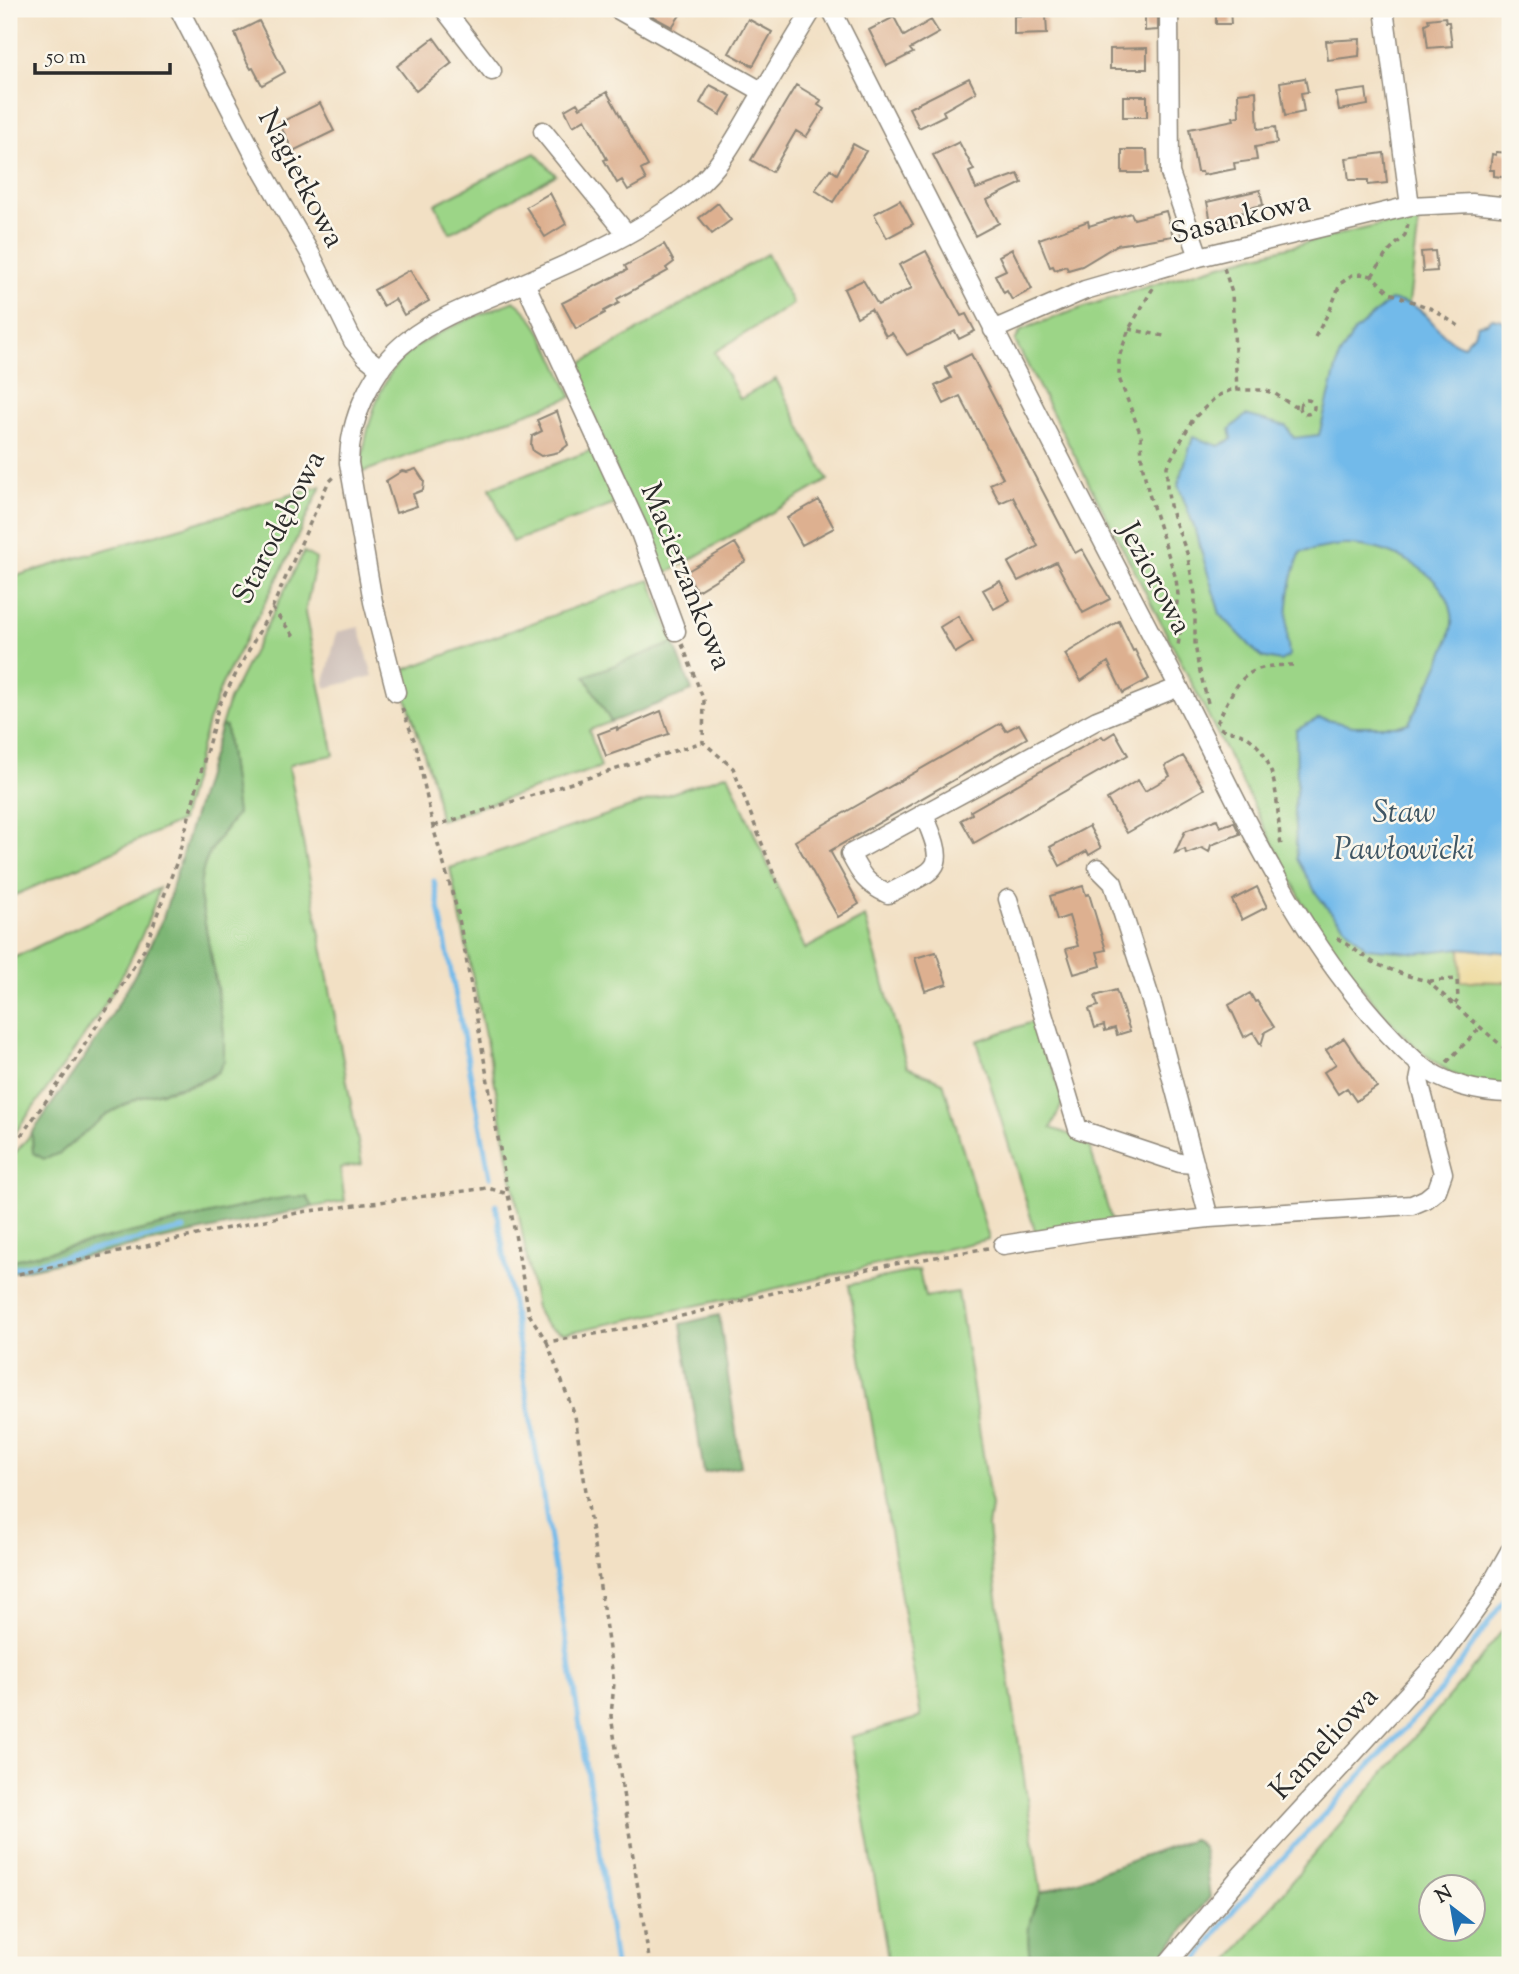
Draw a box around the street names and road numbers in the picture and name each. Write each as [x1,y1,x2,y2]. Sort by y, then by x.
street label: Nagietkowa [245,102,355,256]
street label: Sasankowa [1167,181,1316,257]
street label: Starodębowa [223,443,337,613]
street label: Macierzankowa [628,477,742,677]
street label: Jeziorowa [1105,513,1202,643]
street label: Kameliowa [1261,1677,1389,1811]

